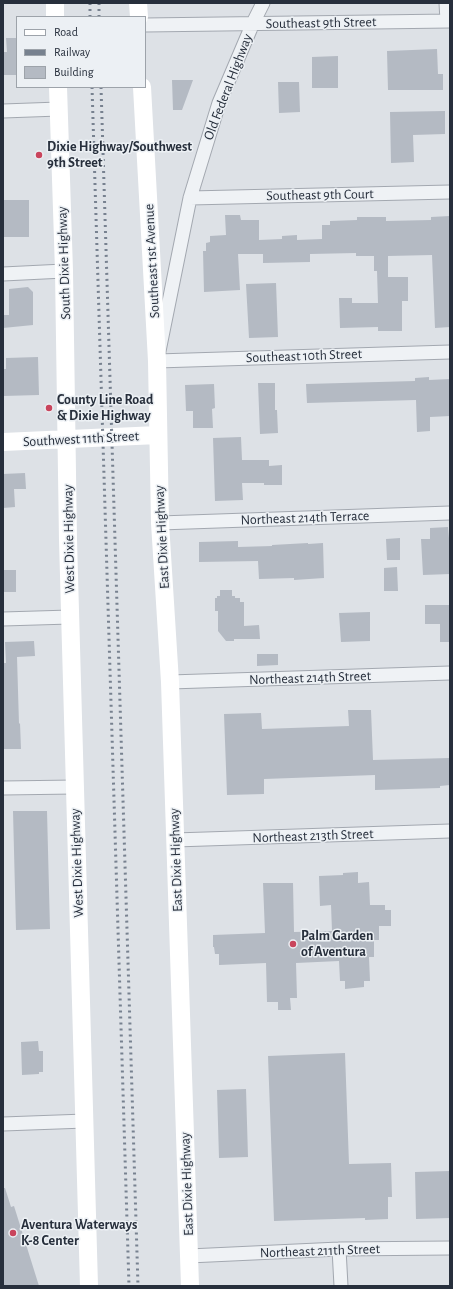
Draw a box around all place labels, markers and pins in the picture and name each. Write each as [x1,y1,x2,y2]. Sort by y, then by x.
place label: Dixie Highway/Southwest 9th Street [47,139,192,172]
marker: Dixie Highway/Southwest 9th Street [34,150,44,160]
place label: County Line Road & Dixie Highway [57,392,153,424]
marker: County Line Road & Dixie Highway [44,403,54,413]
place label: Palm Garden of Aventura [301,928,373,960]
marker: Palm Garden of Aventura [288,939,298,949]
place label: Aventura Waterways K-8 Center [21,1217,137,1250]
marker: Aventura Waterways K-8 Center [8,1228,18,1238]

